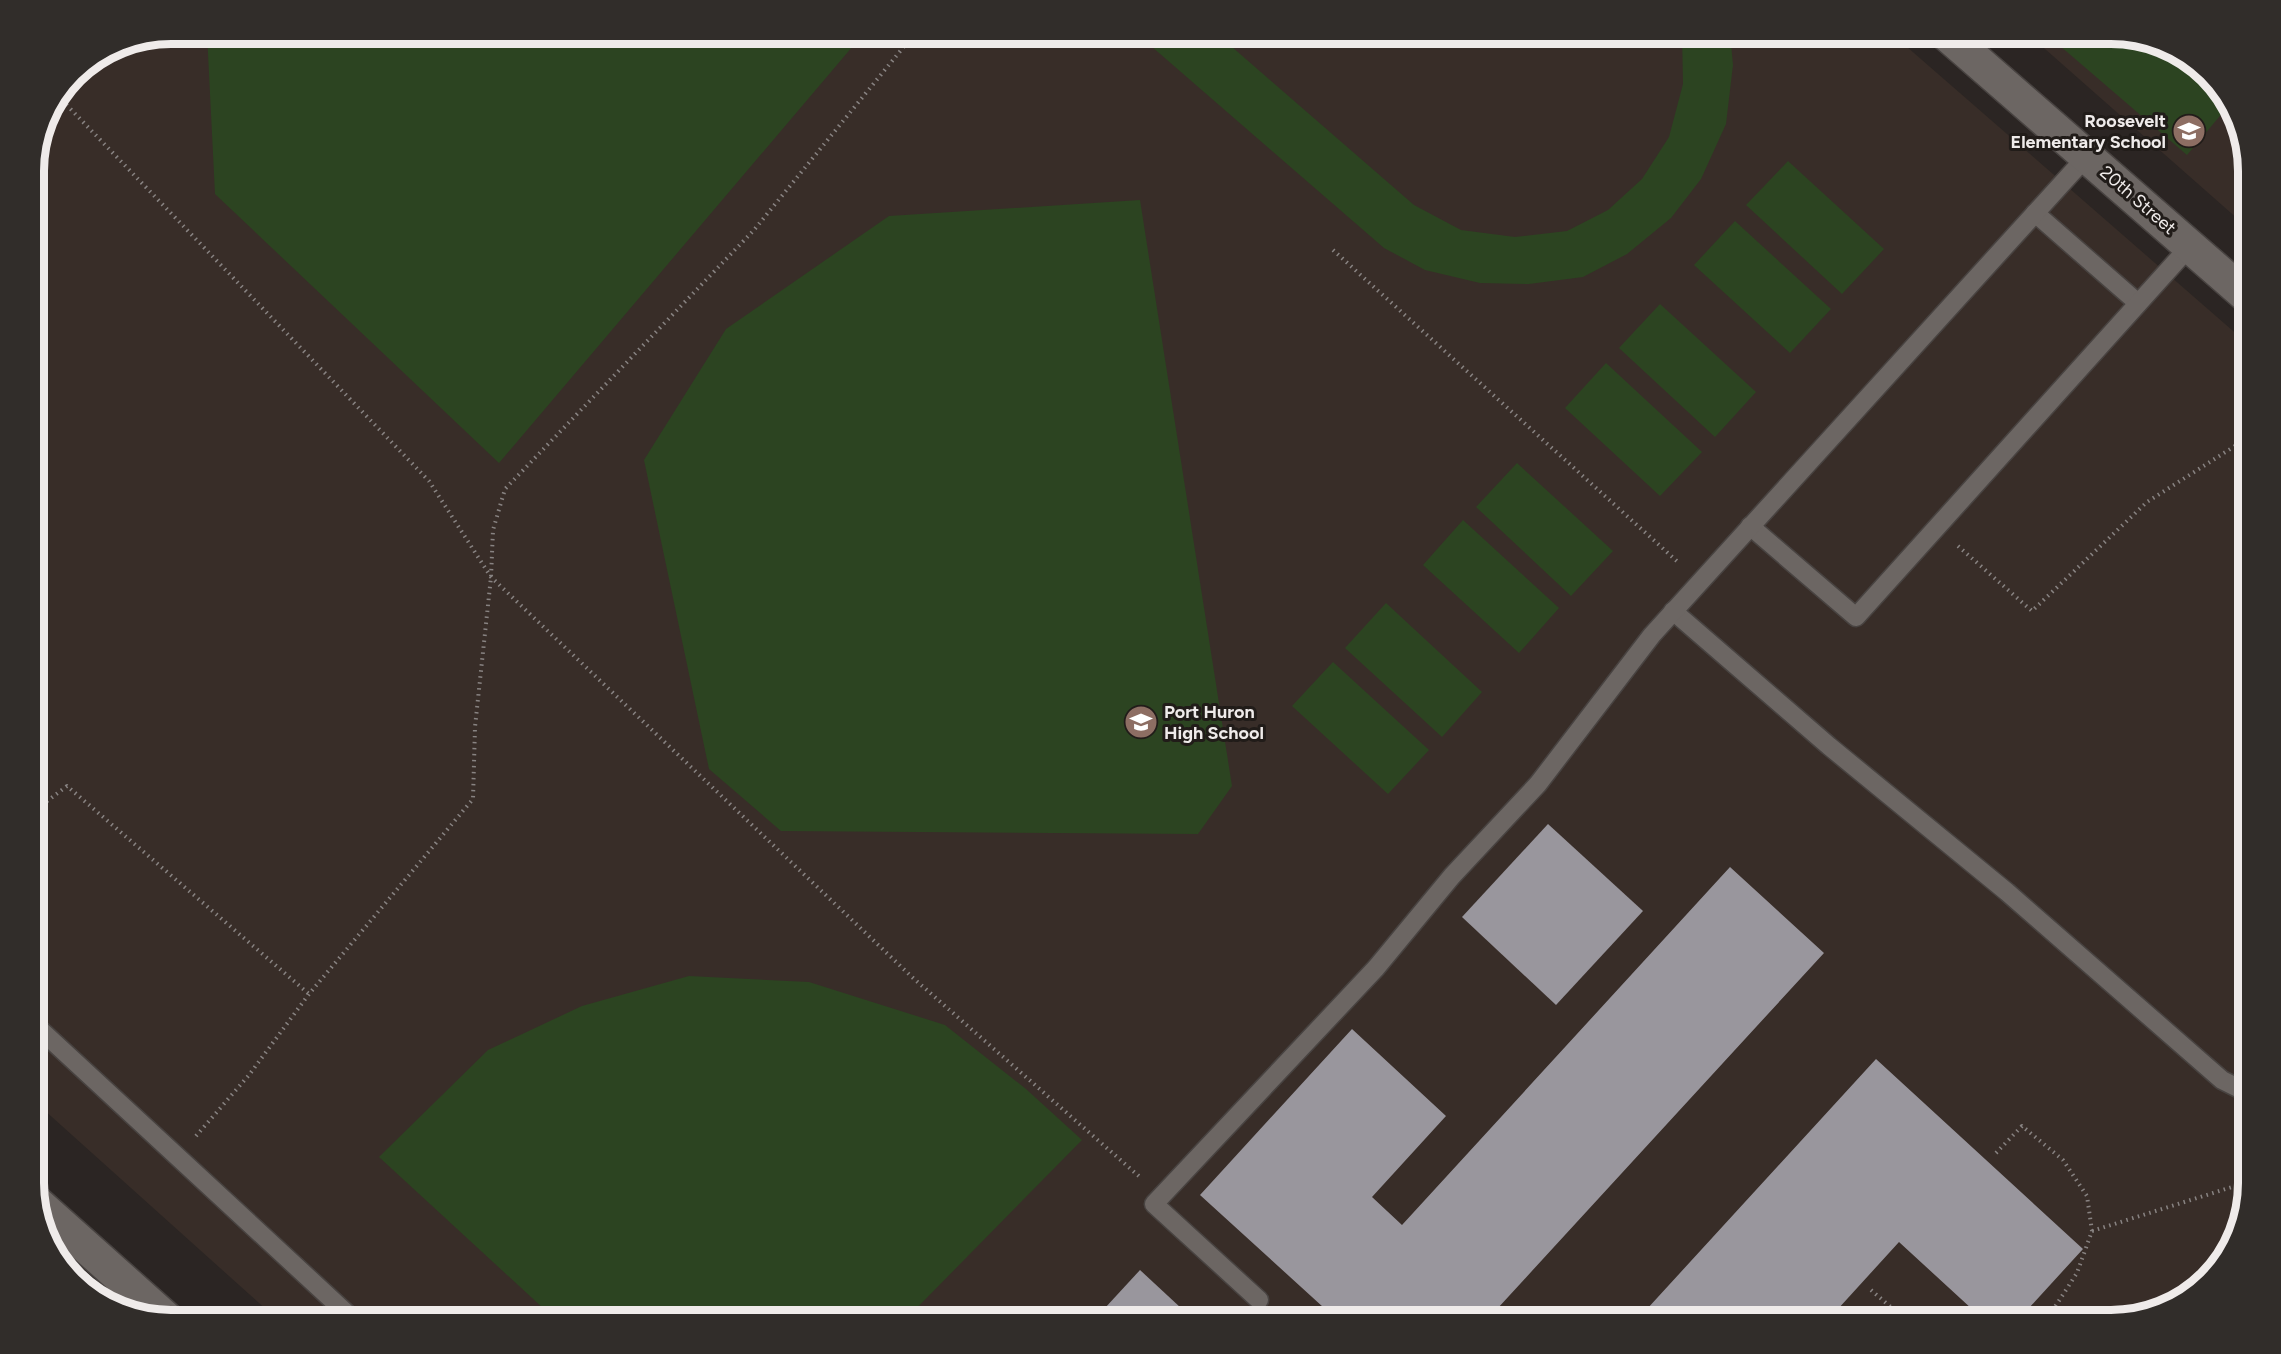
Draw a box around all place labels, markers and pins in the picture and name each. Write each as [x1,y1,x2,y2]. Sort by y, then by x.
place label: Roosevelt Elementary School [2011,110,2166,153]
school or university icon: Roosevelt Elementary School [2171,113,2207,149]
place label: Port Huron High School [1164,701,1264,744]
school or university icon: Port Huron High School [1123,704,1159,740]

